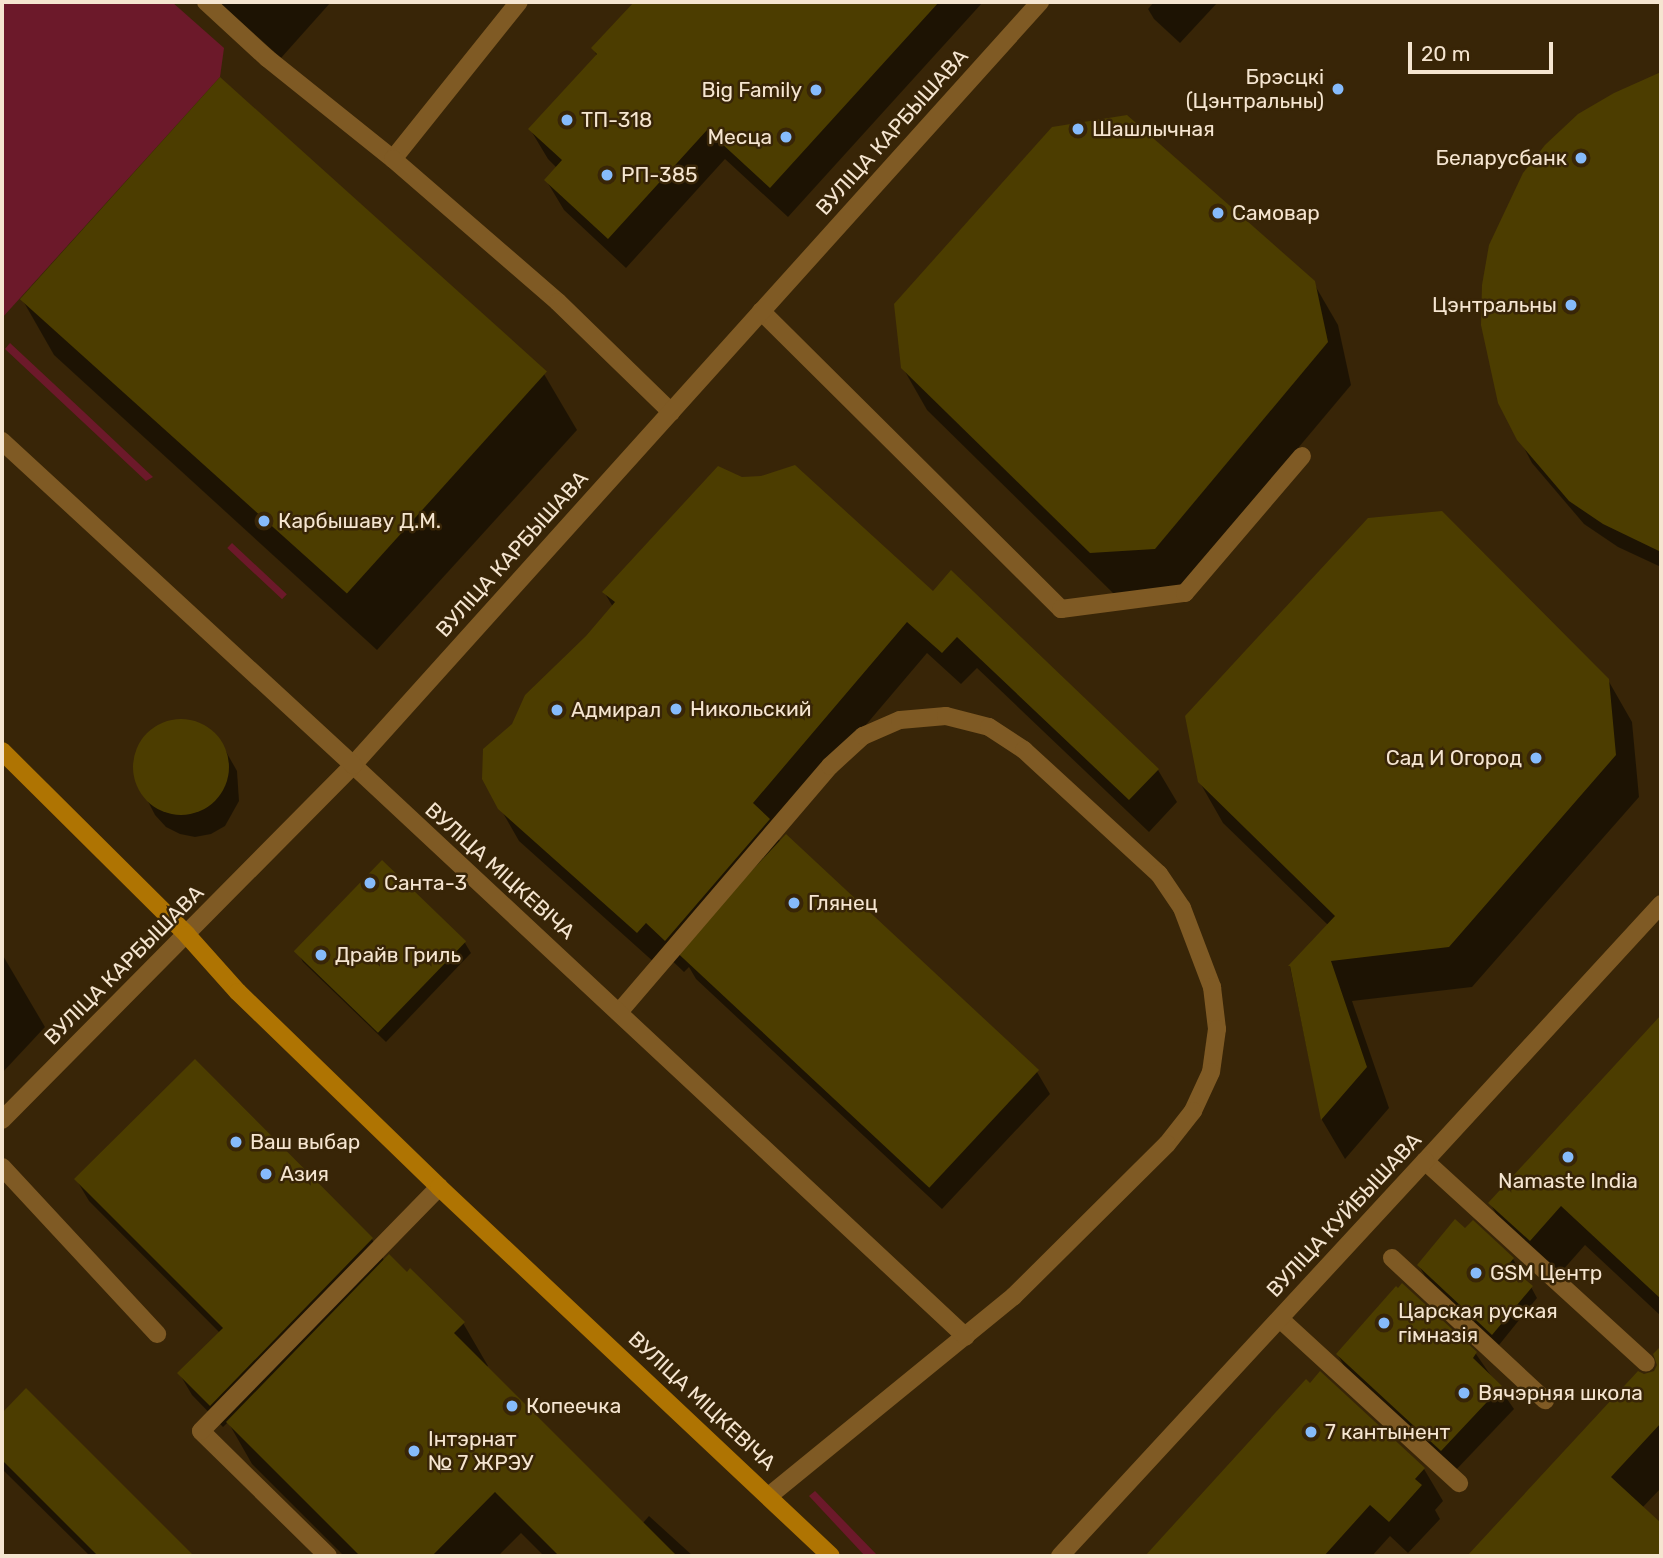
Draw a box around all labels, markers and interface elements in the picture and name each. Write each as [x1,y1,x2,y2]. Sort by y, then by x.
scale bar [1411,28,1556,72]
text: 20 m [1421,41,1470,66]
street label: ВУЛІЦА КАРБЫШАВА [811,44,973,220]
place label: Брэсцкі (Цэнтральны) [1186,64,1324,114]
place label: Big Family [702,77,802,103]
marker: Брэсцкі (Цэнтральны) [1330,81,1346,97]
marker: Big Family [808,82,824,98]
place label: ТП-318 [581,107,652,133]
marker: ТП-318 [559,112,575,128]
place label: Шашлычная [1092,116,1215,142]
marker: Шашлычная [1070,121,1086,137]
place label: Месца [707,124,772,150]
marker: Месца [778,129,794,145]
place label: Беларусбанк [1435,145,1567,171]
marker: Беларусбанк [1573,150,1589,166]
place label: РП-385 [621,162,697,188]
marker: РП-385 [599,167,615,183]
place label: Самовар [1232,200,1320,226]
marker: Самовар [1210,205,1226,221]
place label: Цэнтральны [1432,292,1557,318]
marker: Цэнтральны [1563,297,1579,313]
street label: ВУЛІЦА КАРБЫШАВА [431,466,593,642]
place label: Карбышаву Д.М. [278,508,441,534]
marker: Карбышаву Д.М. [256,513,272,529]
place label: Никольский [690,696,812,722]
place label: Адмирал [571,697,661,723]
marker: Никольский [668,701,684,717]
marker: Адмирал [549,702,565,718]
place label: Сад И Огород [1386,745,1522,771]
marker: Сад И Огород [1528,750,1544,766]
street label: ВУЛІЦА МІЦКЕВІЧА [420,797,580,945]
place label: Санта-3 [384,870,467,896]
marker: Санта-3 [362,875,378,891]
street label: ВУЛІЦА КАРБЫШАВА [39,880,209,1050]
place label: Глянец [808,890,878,916]
marker: Глянец [786,895,802,911]
place label: Драйв Гриль [335,942,461,968]
marker: Драйв Гриль [313,947,329,963]
street label: ВУЛІЦА КУЙБЫШАВА [1261,1128,1427,1302]
place label: Ваш выбар [250,1129,360,1155]
marker: Ваш выбар [228,1134,244,1150]
marker: Namaste India [1560,1149,1576,1165]
place label: Азия [280,1161,329,1187]
marker: Азия [258,1166,274,1182]
place label: Namaste India [1498,1168,1638,1194]
place label: GSM Центр [1490,1260,1602,1286]
marker: GSM Центр [1468,1265,1484,1281]
place label: Царская руская гімназія [1398,1298,1558,1348]
marker: Царская руская гімназія [1376,1315,1392,1331]
street label: ВУЛІЦА МІЦКЕВІЧА [623,1326,781,1476]
place label: Вячэрняя школа [1478,1380,1643,1406]
marker: Вячэрняя школа [1456,1385,1472,1401]
place label: Копеечка [526,1393,621,1419]
marker: Копеечка [504,1398,520,1414]
place label: 7 кантынент [1325,1419,1450,1445]
marker: 7 кантынент [1303,1424,1319,1440]
place label: Інтэрнат № 7 ЖРЭУ [428,1426,533,1476]
marker: Інтэрнат № 7 ЖРЭУ [406,1443,422,1459]

